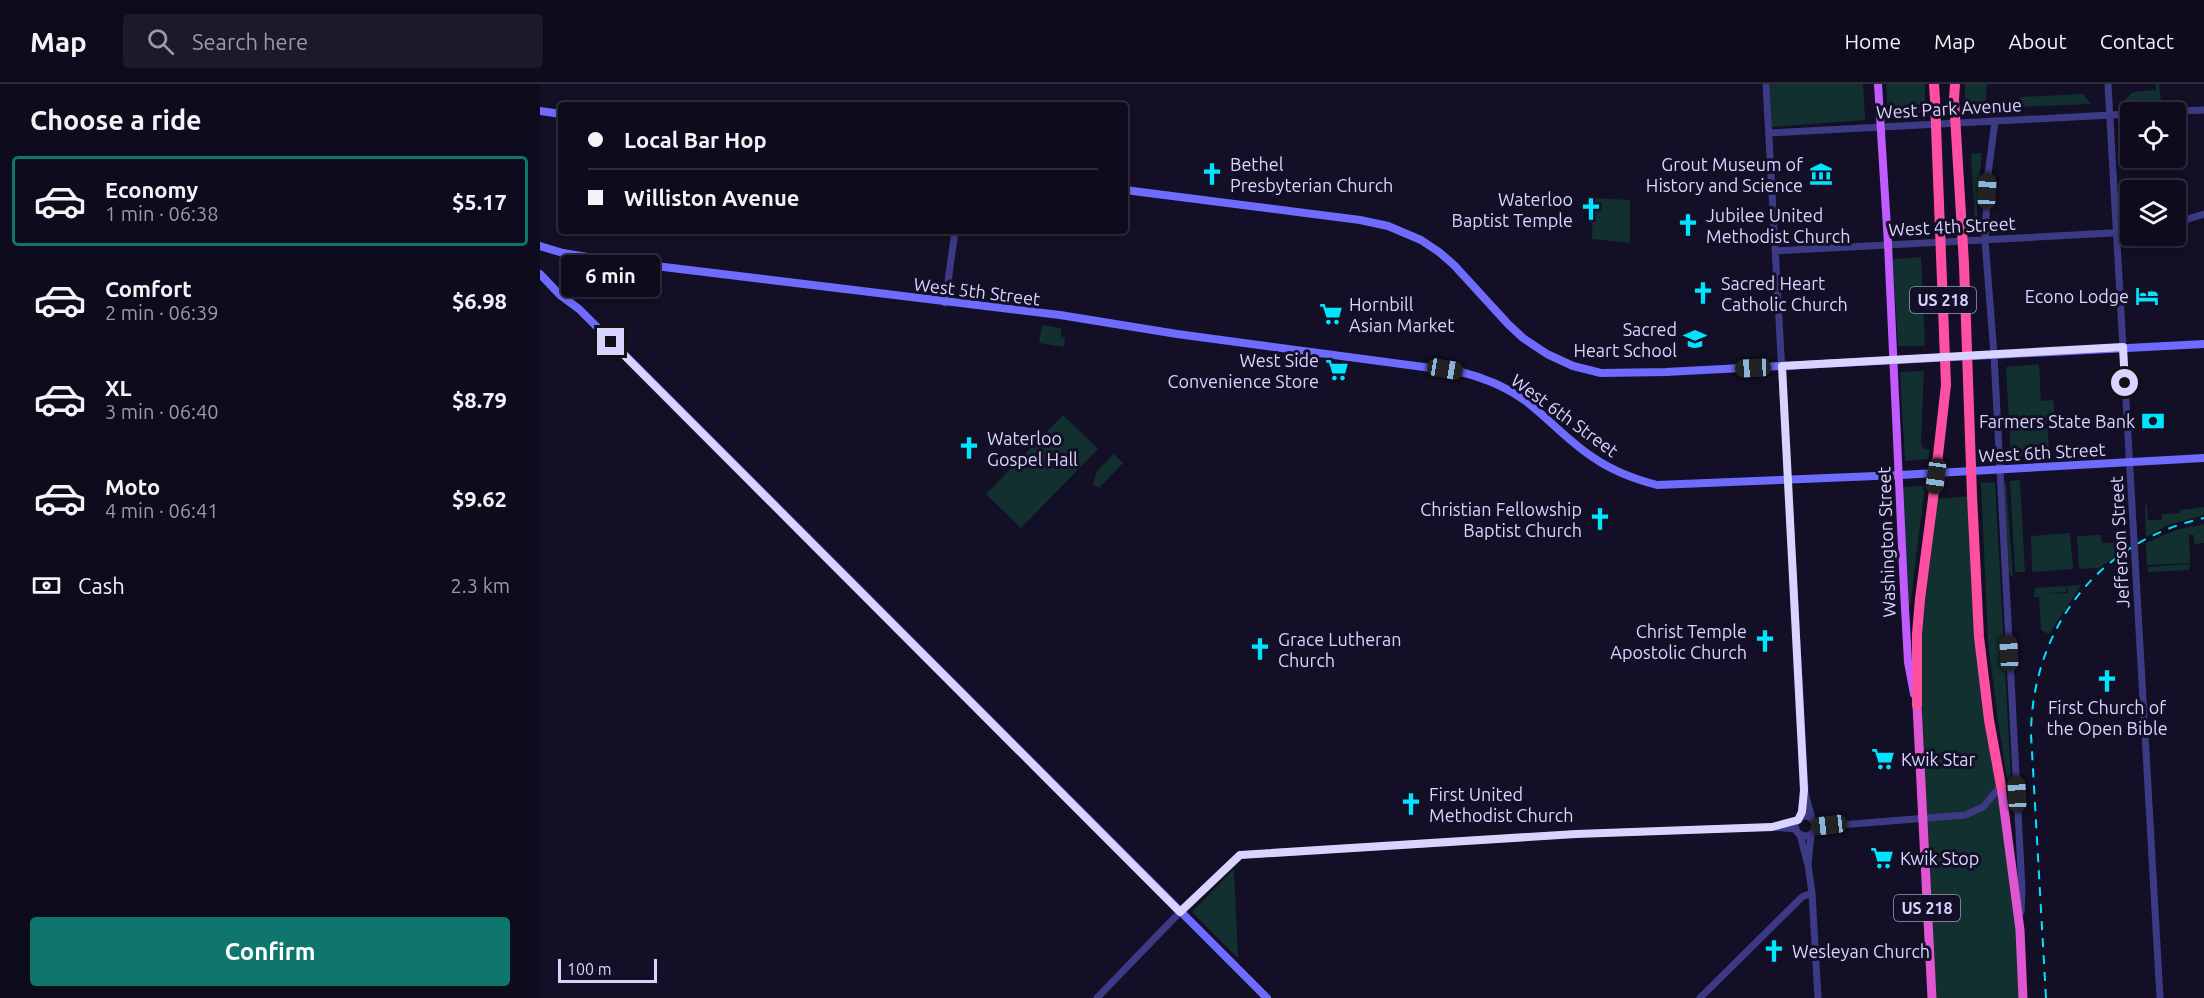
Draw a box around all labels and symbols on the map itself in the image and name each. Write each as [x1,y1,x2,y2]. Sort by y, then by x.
street label: West Park Avenue [1876,94,2022,122]
place label: Bethel Presbyterian Church [1230,154,1393,195]
place label: Grout Museum of History and Science [1646,154,1803,195]
church icon: Bethel Presbyterian Church [1199,161,1225,187]
museum icon: Grout Museum of History and Science [1808,161,1834,187]
car [1977,173,1997,209]
place label: Waterloo Baptist Temple [1452,189,1573,230]
church icon: Waterloo Baptist Temple [1578,196,1604,222]
place label: Jubilee United Methodist Church [1706,205,1850,246]
church icon: Jubilee United Methodist Church [1675,212,1701,238]
street label: West 4th Street [1888,213,2016,239]
callout: 6 min [562,255,661,297]
street label: West 5th Street [913,273,1041,309]
place label: Sacred Heart Catholic Church [1721,273,1848,314]
church icon: Sacred Heart Catholic Church [1690,280,1716,306]
hotel icon: Econo Lodge [2134,283,2160,309]
place label: Econo Lodge [2025,286,2129,306]
road number: US 218 [1910,287,1976,313]
place label: Hornbill Asian Market [1349,294,1454,335]
supermarket icon: Hornbill Asian Market [1318,301,1344,327]
place label: Sacred Heart School [1573,319,1677,360]
school or university icon: Sacred Heart School [1682,326,1708,352]
route end [597,328,624,355]
place label: West Side Convenience Store [1168,350,1319,391]
supermarket icon: West Side Convenience Store [1324,357,1350,383]
car [1426,357,1464,381]
car [1735,358,1771,378]
route start [2111,369,2138,396]
street label: West 6th Street [1508,370,1622,460]
bank icon: Farmers State Bank [2140,408,2166,434]
place label: Farmers State Bank [1979,411,2135,431]
place label: Waterloo Gospel Hall [987,428,1078,469]
church icon: Waterloo Gospel Hall [956,435,982,461]
street label: West 6th Street [1978,439,2106,465]
car [1925,457,1947,495]
street label: Washington Street [1873,466,1899,618]
street label: Jefferson Street [2106,475,2132,609]
place label: Christian Fellowship Baptist Church [1420,499,1582,540]
church icon: Christian Fellowship Baptist Church [1587,506,1613,532]
place label: Christ Temple Apostolic Church [1610,621,1747,662]
church icon: Christ Temple Apostolic Church [1752,628,1778,654]
place label: Grace Lutheran Church [1278,629,1401,670]
car [1999,635,2019,671]
church icon: Grace Lutheran Church [1247,636,1273,662]
church icon: First Church of the Open Bible [2094,668,2120,694]
place label: First Church of the Open Bible [2046,697,2168,738]
supermarket icon: Kwik Star [1870,746,1896,772]
place label: Kwik Star [1901,749,1976,769]
car [2007,776,2027,812]
place label: First United Methodist Church [1429,784,1573,825]
church icon: First United Methodist Church [1398,791,1424,817]
car [1810,814,1848,836]
supermarket icon: Kwik Stop [1869,845,1895,871]
place label: Kwik Stop [1900,848,1979,868]
road number: US 218 [1894,895,1960,921]
church icon: Wesleyan Church [1761,938,1787,964]
place label: Wesleyan Church [1792,941,1930,961]
scale bar [558,956,657,984]

